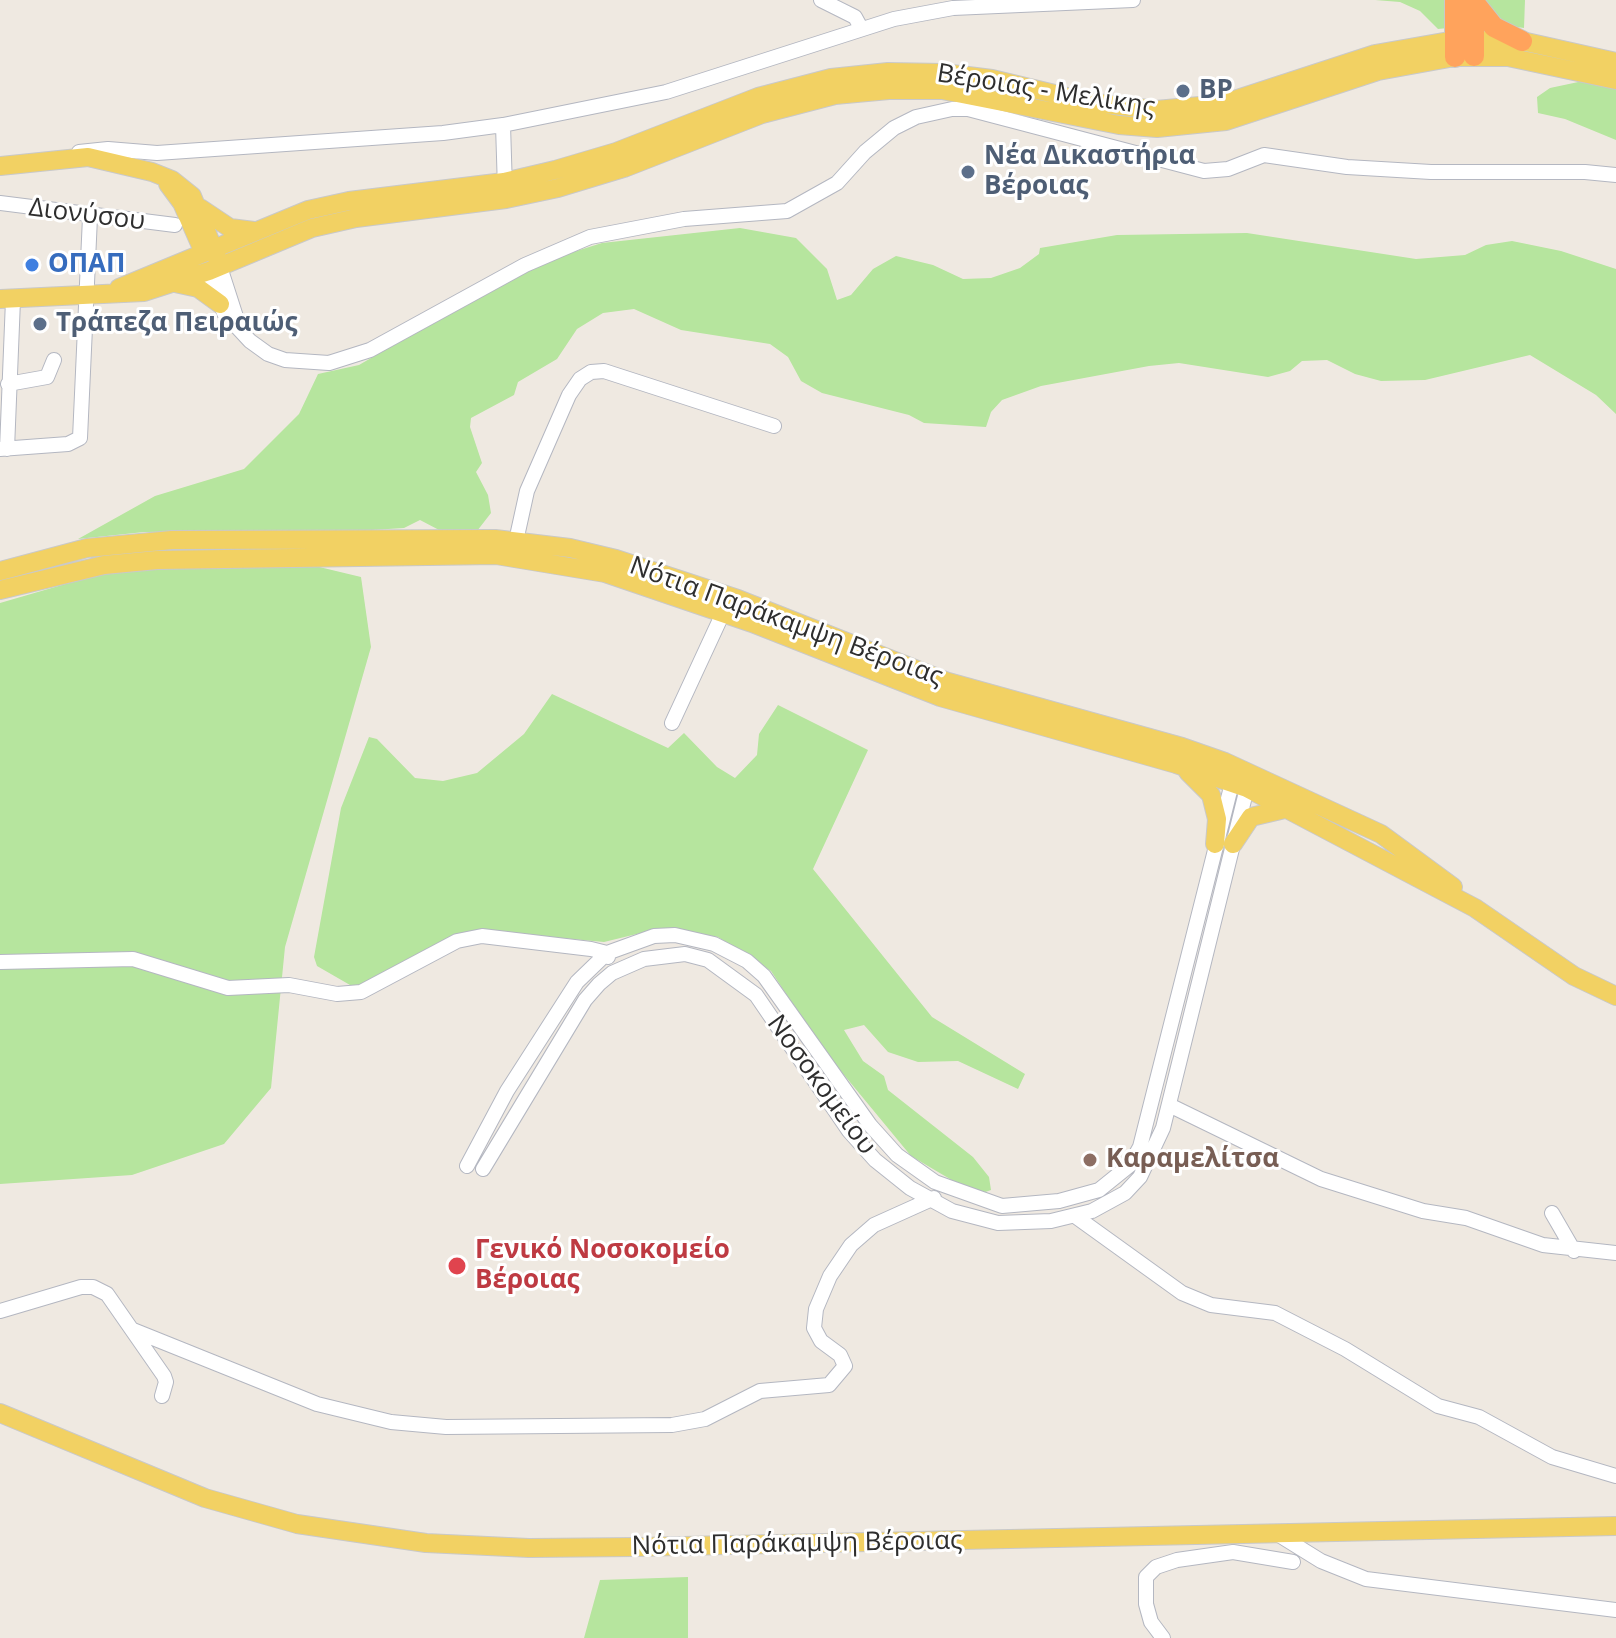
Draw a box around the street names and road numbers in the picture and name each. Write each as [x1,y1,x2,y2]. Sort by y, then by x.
street label: Βέροιας - Μελίκης [935,58,1157,124]
street label: Διονύσου [27,192,147,238]
street label: Νότια Παράκαμψη Βέροιας [625,551,947,693]
street label: Νοσοκομείου [760,1009,882,1161]
street label: Νότια Παράκαμψη Βέροιας [631,1526,963,1562]

